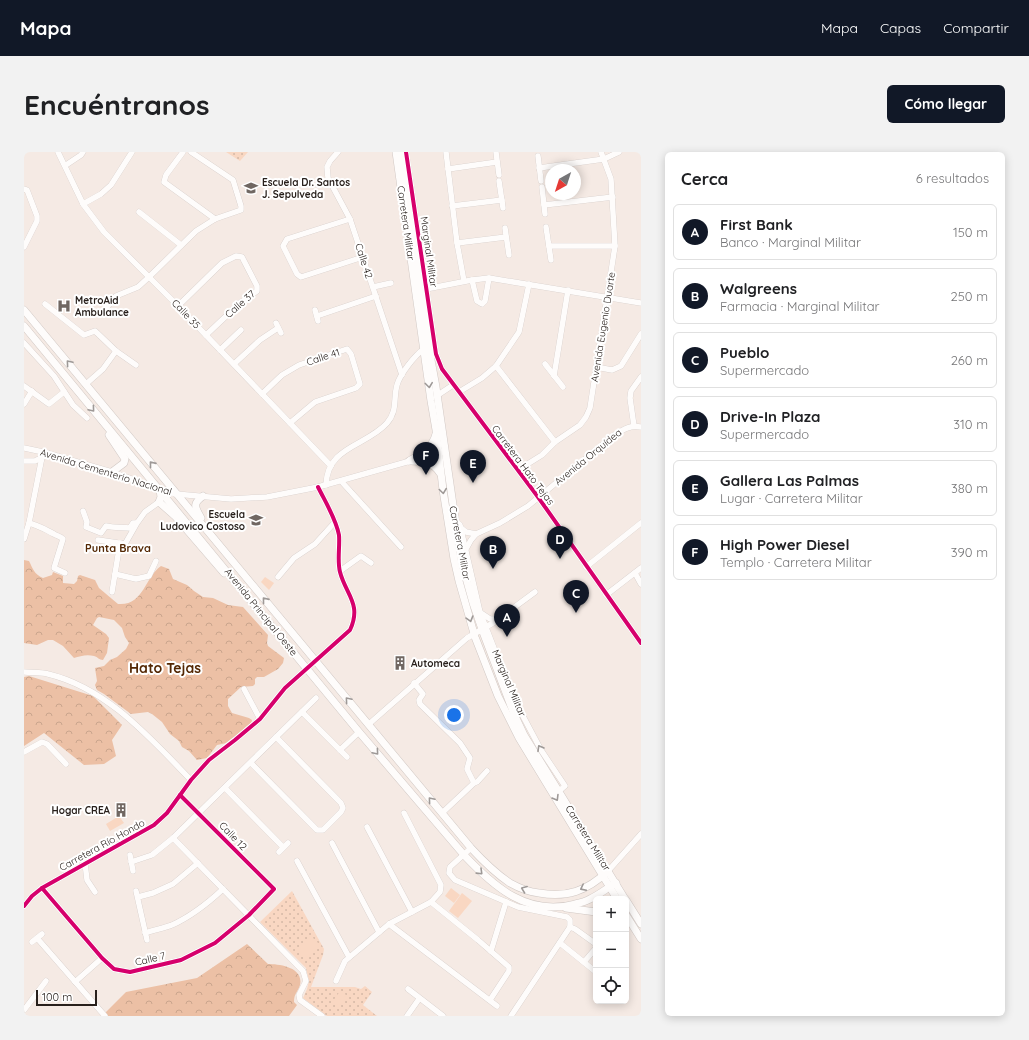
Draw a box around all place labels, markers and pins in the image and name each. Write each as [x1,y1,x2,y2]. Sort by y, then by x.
place label: Escuela Dr. Santos J. Sepulveda [262,176,350,201]
school or university icon: Escuela Dr. Santos J. Sepulveda [243,180,259,196]
place label: MetroAid Ambulance [75,294,129,319]
hospital icon: MetroAid Ambulance [56,298,72,314]
pin: F [413,442,439,475]
pin: E [460,450,486,483]
place label: Escuela Ludovico Costoso [160,508,245,533]
school or university icon: Escuela Ludovico Costoso [248,512,264,528]
pin: D [547,526,573,559]
pin: B [480,536,506,569]
pin: C [563,580,589,613]
pin: A [494,604,520,637]
building icon: Automeca [392,655,408,671]
place label: Automeca [411,657,460,670]
building icon: Hogar CREA [113,802,129,818]
place label: Hogar CREA [52,804,111,817]

